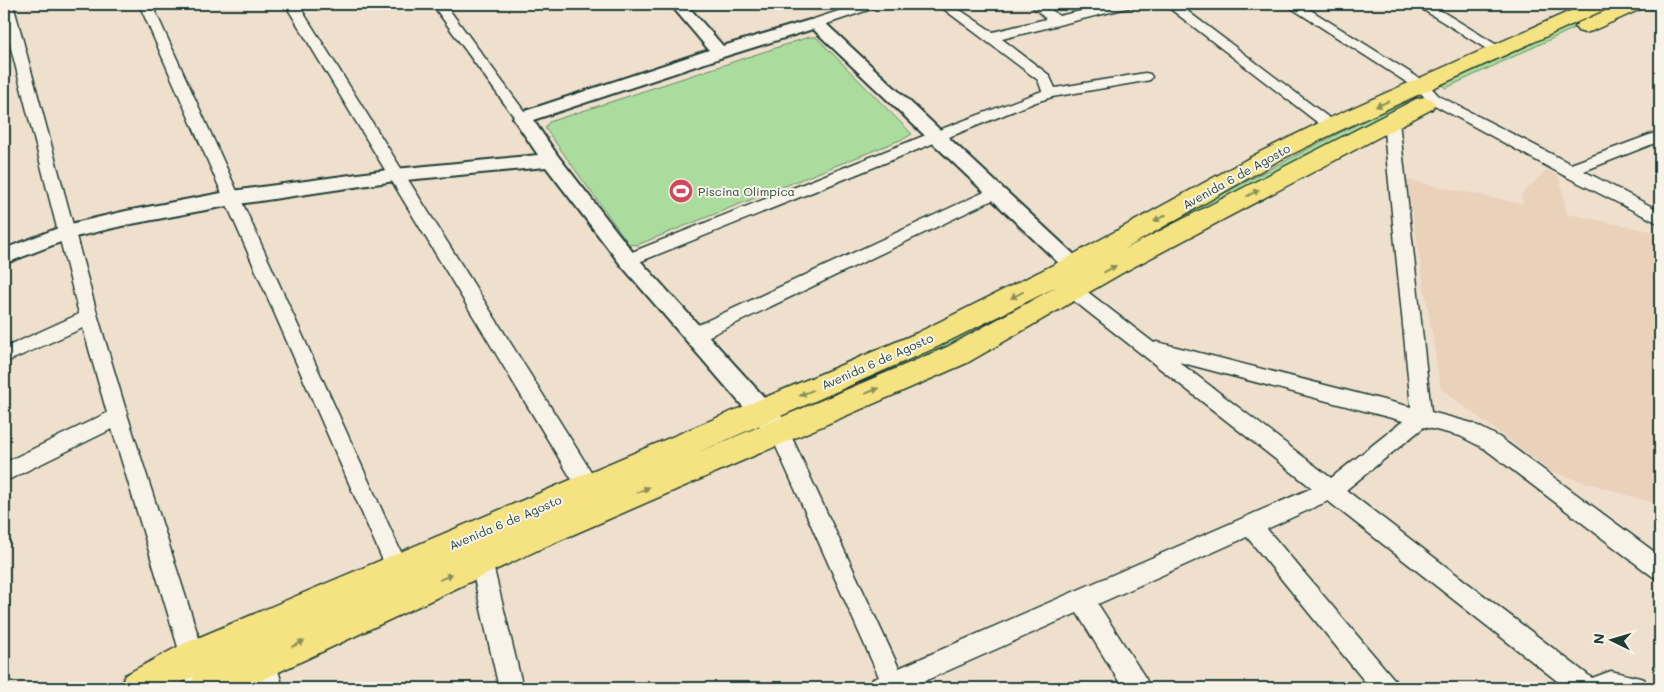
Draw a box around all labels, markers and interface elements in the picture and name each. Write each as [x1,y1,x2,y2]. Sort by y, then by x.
one-way arrow [1375,100,1389,108]
street label: Avenida 6 de Agosto [1179,140,1293,212]
sports icon: Piscina Olímpica [668,178,694,204]
place label: Piscina Olímpica [698,183,795,199]
one-way arrow [1246,189,1261,197]
one-way arrow [1152,214,1167,222]
one-way arrow [1103,264,1116,273]
one-way arrow [1010,292,1024,300]
street label: Avenida 6 de Agosto [819,329,935,393]
one-way arrow [865,387,879,395]
one-way arrow [799,389,813,397]
one-way arrow [636,485,650,493]
street label: Avenida 6 de Agosto [446,491,564,553]
one-way arrow [439,572,453,580]
north arrow [1586,614,1636,664]
text: N [1589,633,1608,645]
one-way arrow [291,640,306,649]

